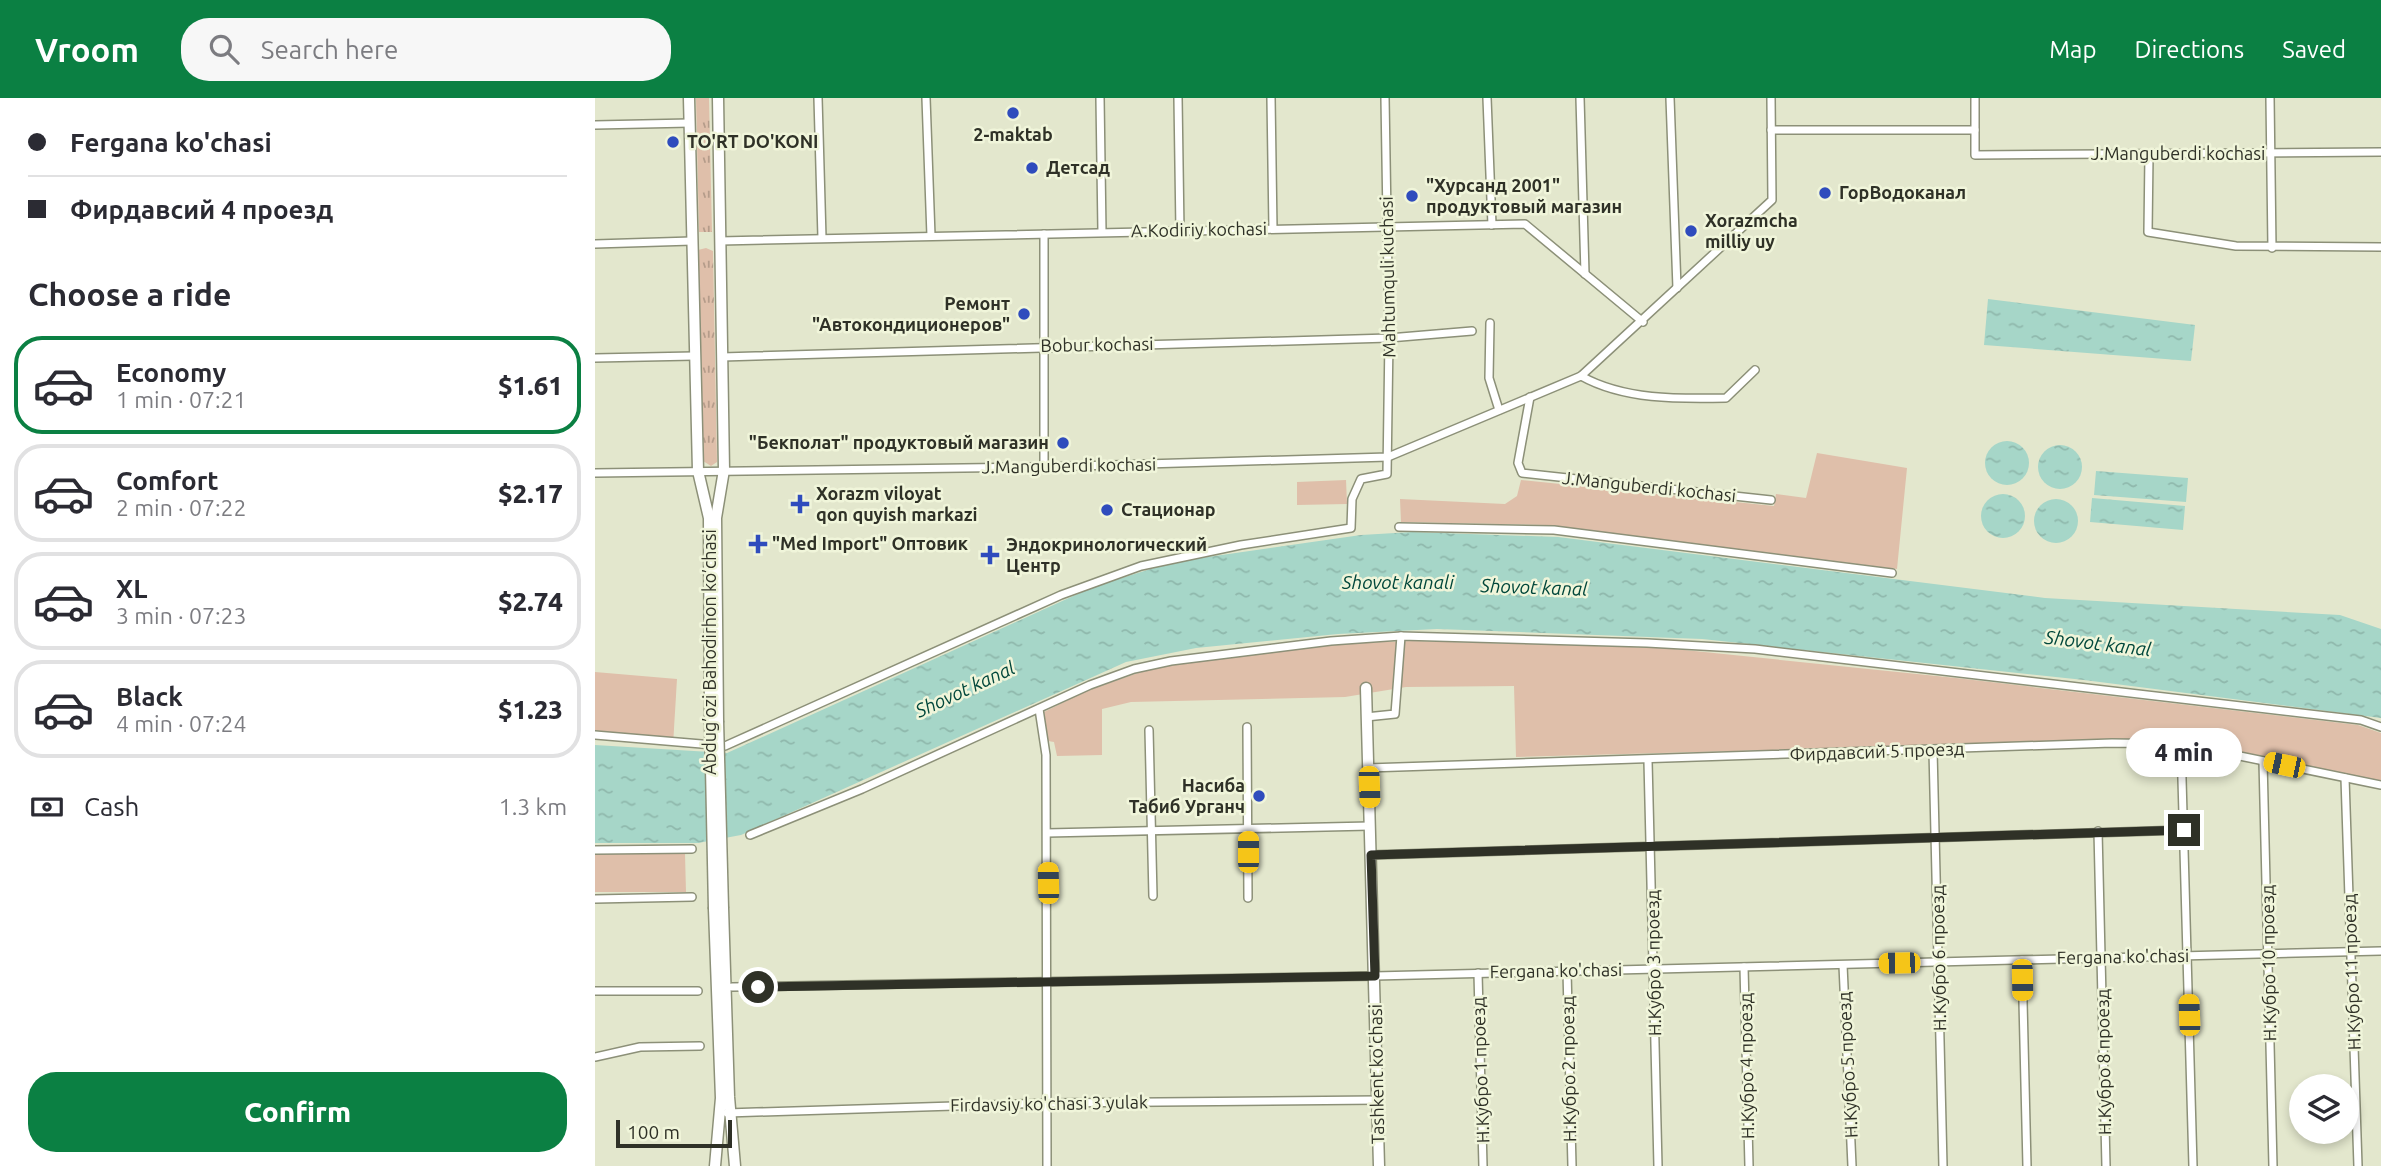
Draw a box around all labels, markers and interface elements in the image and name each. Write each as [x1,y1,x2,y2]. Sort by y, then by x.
search box [181,18,671,81]
icon: search [205,30,243,68]
text: Vroom [35,31,139,68]
text: Search here [261,35,398,64]
text: Map [2049,36,2096,63]
text: Directions [2134,36,2244,63]
text: Saved [2282,36,2346,63]
marker: 2-maktab [1005,105,1021,121]
place label: 2-maktab [973,124,1053,144]
text: Fergana ko'chasi [70,128,272,157]
place label: TO'RT DO'KONI [687,131,818,151]
marker: TO'RT DO'KONI [665,134,681,150]
street label: J.Manguberdi kochasi [2091,143,2265,163]
place label: Детсад [1046,157,1110,177]
marker: Детсад [1024,160,1040,176]
place label: "Хурсанд 2001" продуктовый магазин [1426,175,1622,216]
place label: ГорВодоканал [1839,182,1966,202]
marker: ГорВодоканал [1817,185,1833,201]
marker: "Хурсанд 2001" продуктовый магазин [1404,188,1420,204]
text: Фирдавсий 4 проезд [70,195,333,224]
street label: Mahtumquli kuchasi [1376,196,1398,358]
place label: Xorazmcha milliy uy [1705,210,1798,251]
street label: A.Kodiriy kochasi [1131,218,1267,240]
marker: Xorazmcha milliy uy [1683,223,1699,239]
text: Choose a ride [28,276,231,312]
place label: Ремонт "Автокондиционеров" [812,293,1010,334]
marker: Ремонт "Автокондиционеров" [1016,306,1032,322]
street label: Bobur kochasi [1040,333,1154,355]
icon: car [32,354,95,417]
text: Economy [116,358,226,387]
text: $1.61 [498,371,563,400]
text: 1 min · 07:21 [116,387,247,412]
place label: "Бекполат" продуктовый магазин [749,432,1049,452]
marker: "Бекполат" продуктовый магазин [1055,435,1071,451]
street label: J.Manguberdi kochasi [981,453,1157,477]
icon: car [32,462,95,525]
text: Comfort [116,466,219,495]
street label: J.Manguberdi kochasi [1561,467,1737,505]
text: $2.17 [498,479,563,508]
place label: Xorazm viloyat qon quyish markazi [816,483,978,524]
marker: Xorazm viloyat qon quyish markazi [790,494,810,514]
text: 2 min · 07:22 [116,495,247,520]
place label: Стационар [1121,499,1215,519]
marker: Стационар [1099,502,1115,518]
street label: Abdug’ozi Bahodirhon ko’chasi [699,529,719,775]
place label: "Med Import" Оптовик [772,533,969,553]
place label: Эндокринологический Центр [1006,534,1207,575]
marker: "Med Import" Оптовик [750,536,766,552]
marker: Эндокринологический Центр [980,545,1000,565]
icon: car [32,570,95,633]
water label: Shovot kanali [1341,571,1455,593]
text: XL [116,574,147,603]
water label: Shovot kanal [1479,574,1589,600]
text: $2.74 [498,587,563,616]
text: 3 min · 07:23 [116,603,247,628]
water label: Shovot kanal [2042,625,2153,661]
water label: Shovot kanal [911,656,1019,722]
icon: car [32,678,95,741]
text: Black [116,682,183,711]
text: $1.23 [498,695,563,724]
text: 4 min · 07:24 [116,711,247,736]
callout: 4 min [2126,728,2242,778]
street label: Фирдавсий 5 проезд [1789,738,1965,764]
text: 4 min [2155,740,2213,765]
car [2262,750,2307,780]
car [1358,766,1381,808]
place label: Насиба Табиб Урганч [1129,775,1245,816]
icon: cash [28,788,66,826]
marker: Насиба Табиб Урганч [1251,788,1267,804]
text: Cash [84,792,139,821]
text: 1.3 km [499,794,567,819]
route end [2168,814,2200,846]
car [1238,831,1259,873]
car [1038,862,1059,904]
street label: Н.Кубро 6 проезд [1927,884,1949,1031]
street label: Н.Кубро 10 проезд [2257,884,2279,1041]
street label: Н.Кубро 3 проезд [1642,889,1664,1036]
street label: Н.Кубро 11 проезд [2338,893,2364,1051]
street label: Fergana ko'chasi [2056,945,2190,967]
car [1878,952,1921,974]
street label: Fergana ko'chasi [1489,959,1623,981]
car [2012,959,2033,1001]
route start [742,971,774,1003]
street label: Н.Кубро 8 проезд [2092,988,2114,1135]
street label: Н.Кубро 5 проезд [1833,991,1861,1139]
street label: Н.Кубро 4 проезд [1735,992,1757,1139]
car [2178,994,2201,1036]
street label: Н.Кубро 2 проезд [1557,995,1579,1142]
street label: Н.Кубро 1 проезд [1467,996,1493,1144]
street label: Tashkent ko'chasi [1365,1004,1387,1144]
button: Confirm [28,1072,567,1152]
map controls [2289,1074,2359,1144]
button: layers [2289,1074,2359,1144]
street label: Firdavsiy ko'chasi 3 yulak [950,1091,1148,1115]
scale bar [616,1117,731,1149]
text: 100 m [627,1121,680,1143]

